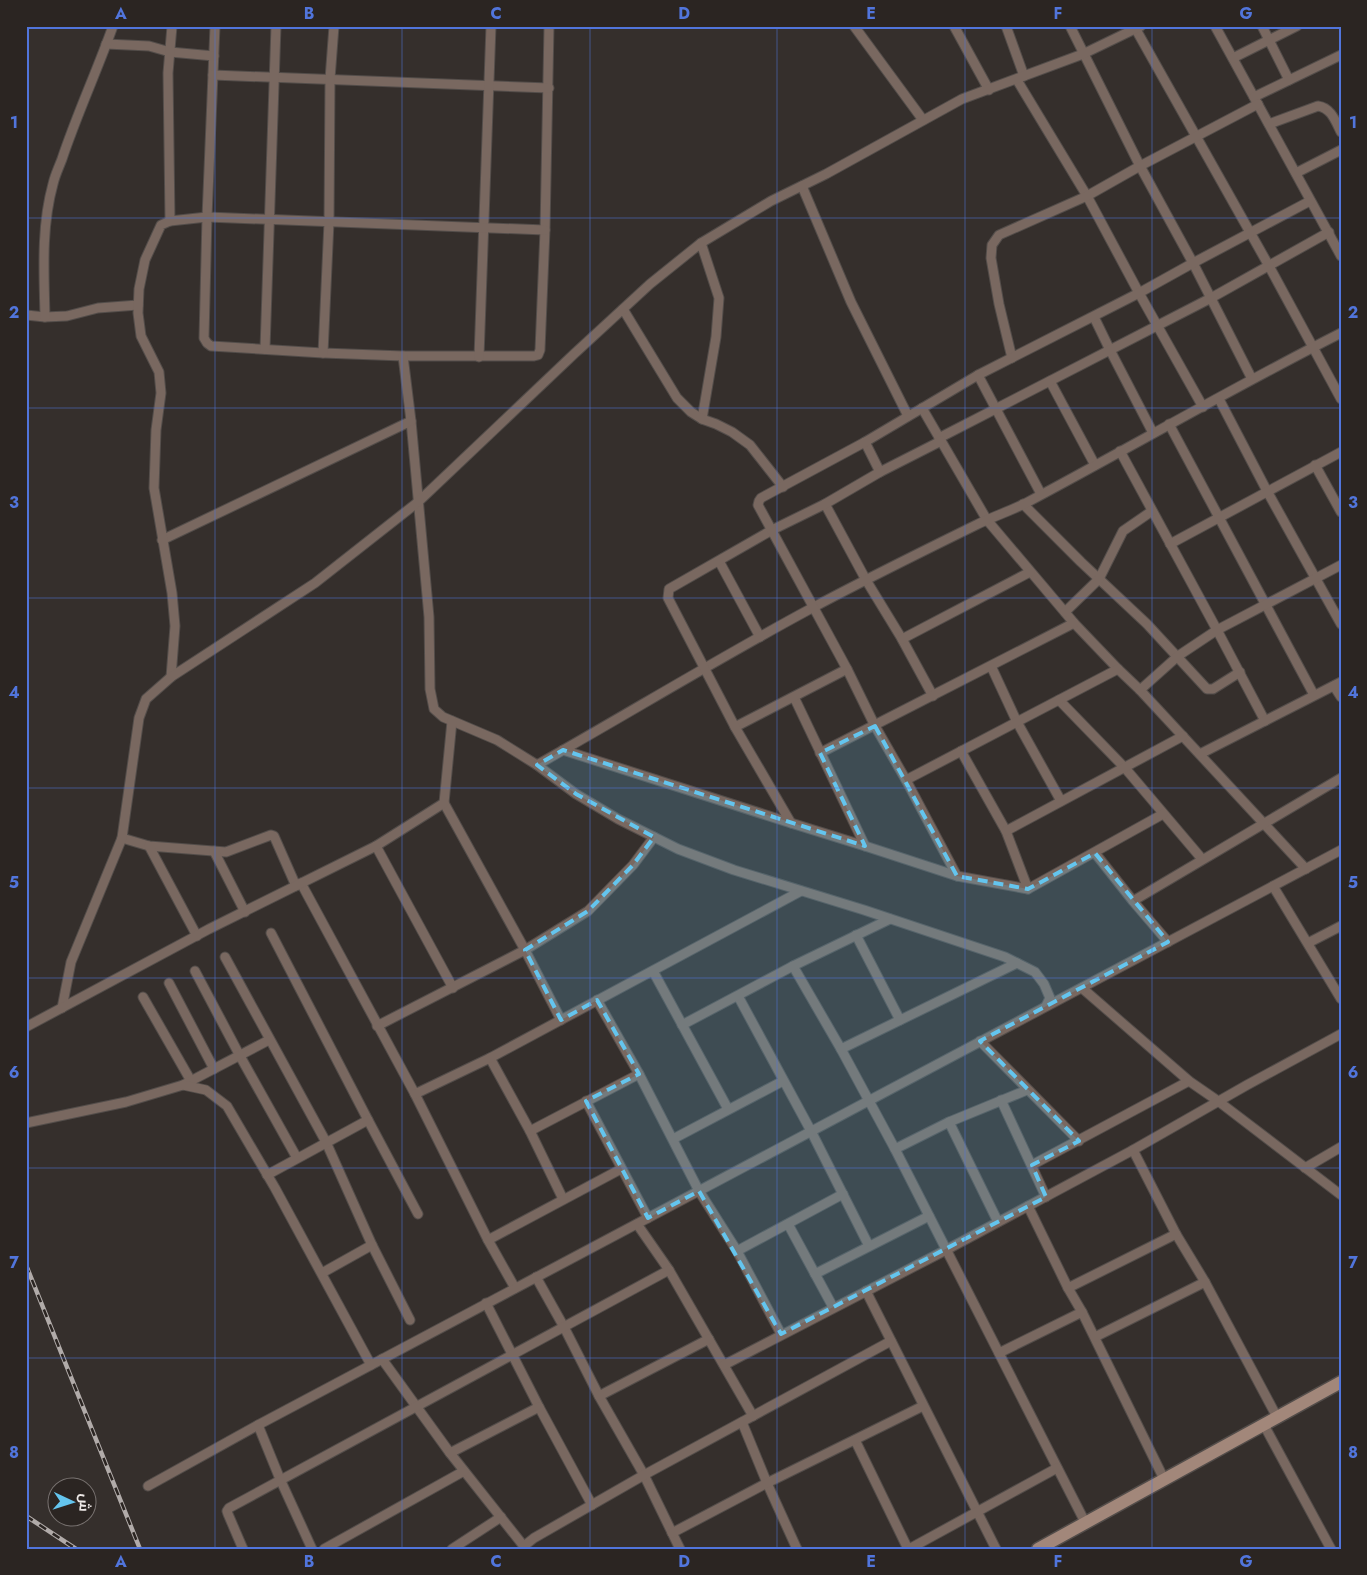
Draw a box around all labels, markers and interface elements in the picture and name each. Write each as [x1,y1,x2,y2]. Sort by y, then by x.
text: A [114,2,127,25]
text: B [304,2,314,25]
text: C [490,2,502,25]
text: D [678,2,690,25]
text: E [866,2,876,25]
text: F [1054,2,1062,25]
text: G [1239,2,1253,25]
text: 1 [10,111,18,134]
text: 1 [1349,111,1357,134]
text: 2 [9,301,19,324]
text: 2 [1348,301,1358,324]
text: 3 [9,491,19,514]
text: 3 [1348,491,1358,514]
text: 4 [8,681,20,704]
text: 4 [1347,681,1359,704]
text: 5 [9,871,19,894]
text: 5 [1348,871,1358,894]
text: 6 [9,1061,19,1084]
text: 6 [1348,1061,1358,1084]
text: 7 [9,1251,19,1274]
text: 7 [1348,1251,1358,1274]
text: 8 [9,1441,19,1464]
text: 8 [1348,1441,1358,1464]
north arrow [48,1478,98,1528]
text: ش [74,1493,96,1513]
text: A [114,1550,127,1573]
text: B [304,1550,314,1573]
text: C [490,1550,502,1573]
text: D [678,1550,690,1573]
text: E [866,1550,876,1573]
text: F [1054,1550,1062,1573]
text: G [1239,1550,1253,1573]

